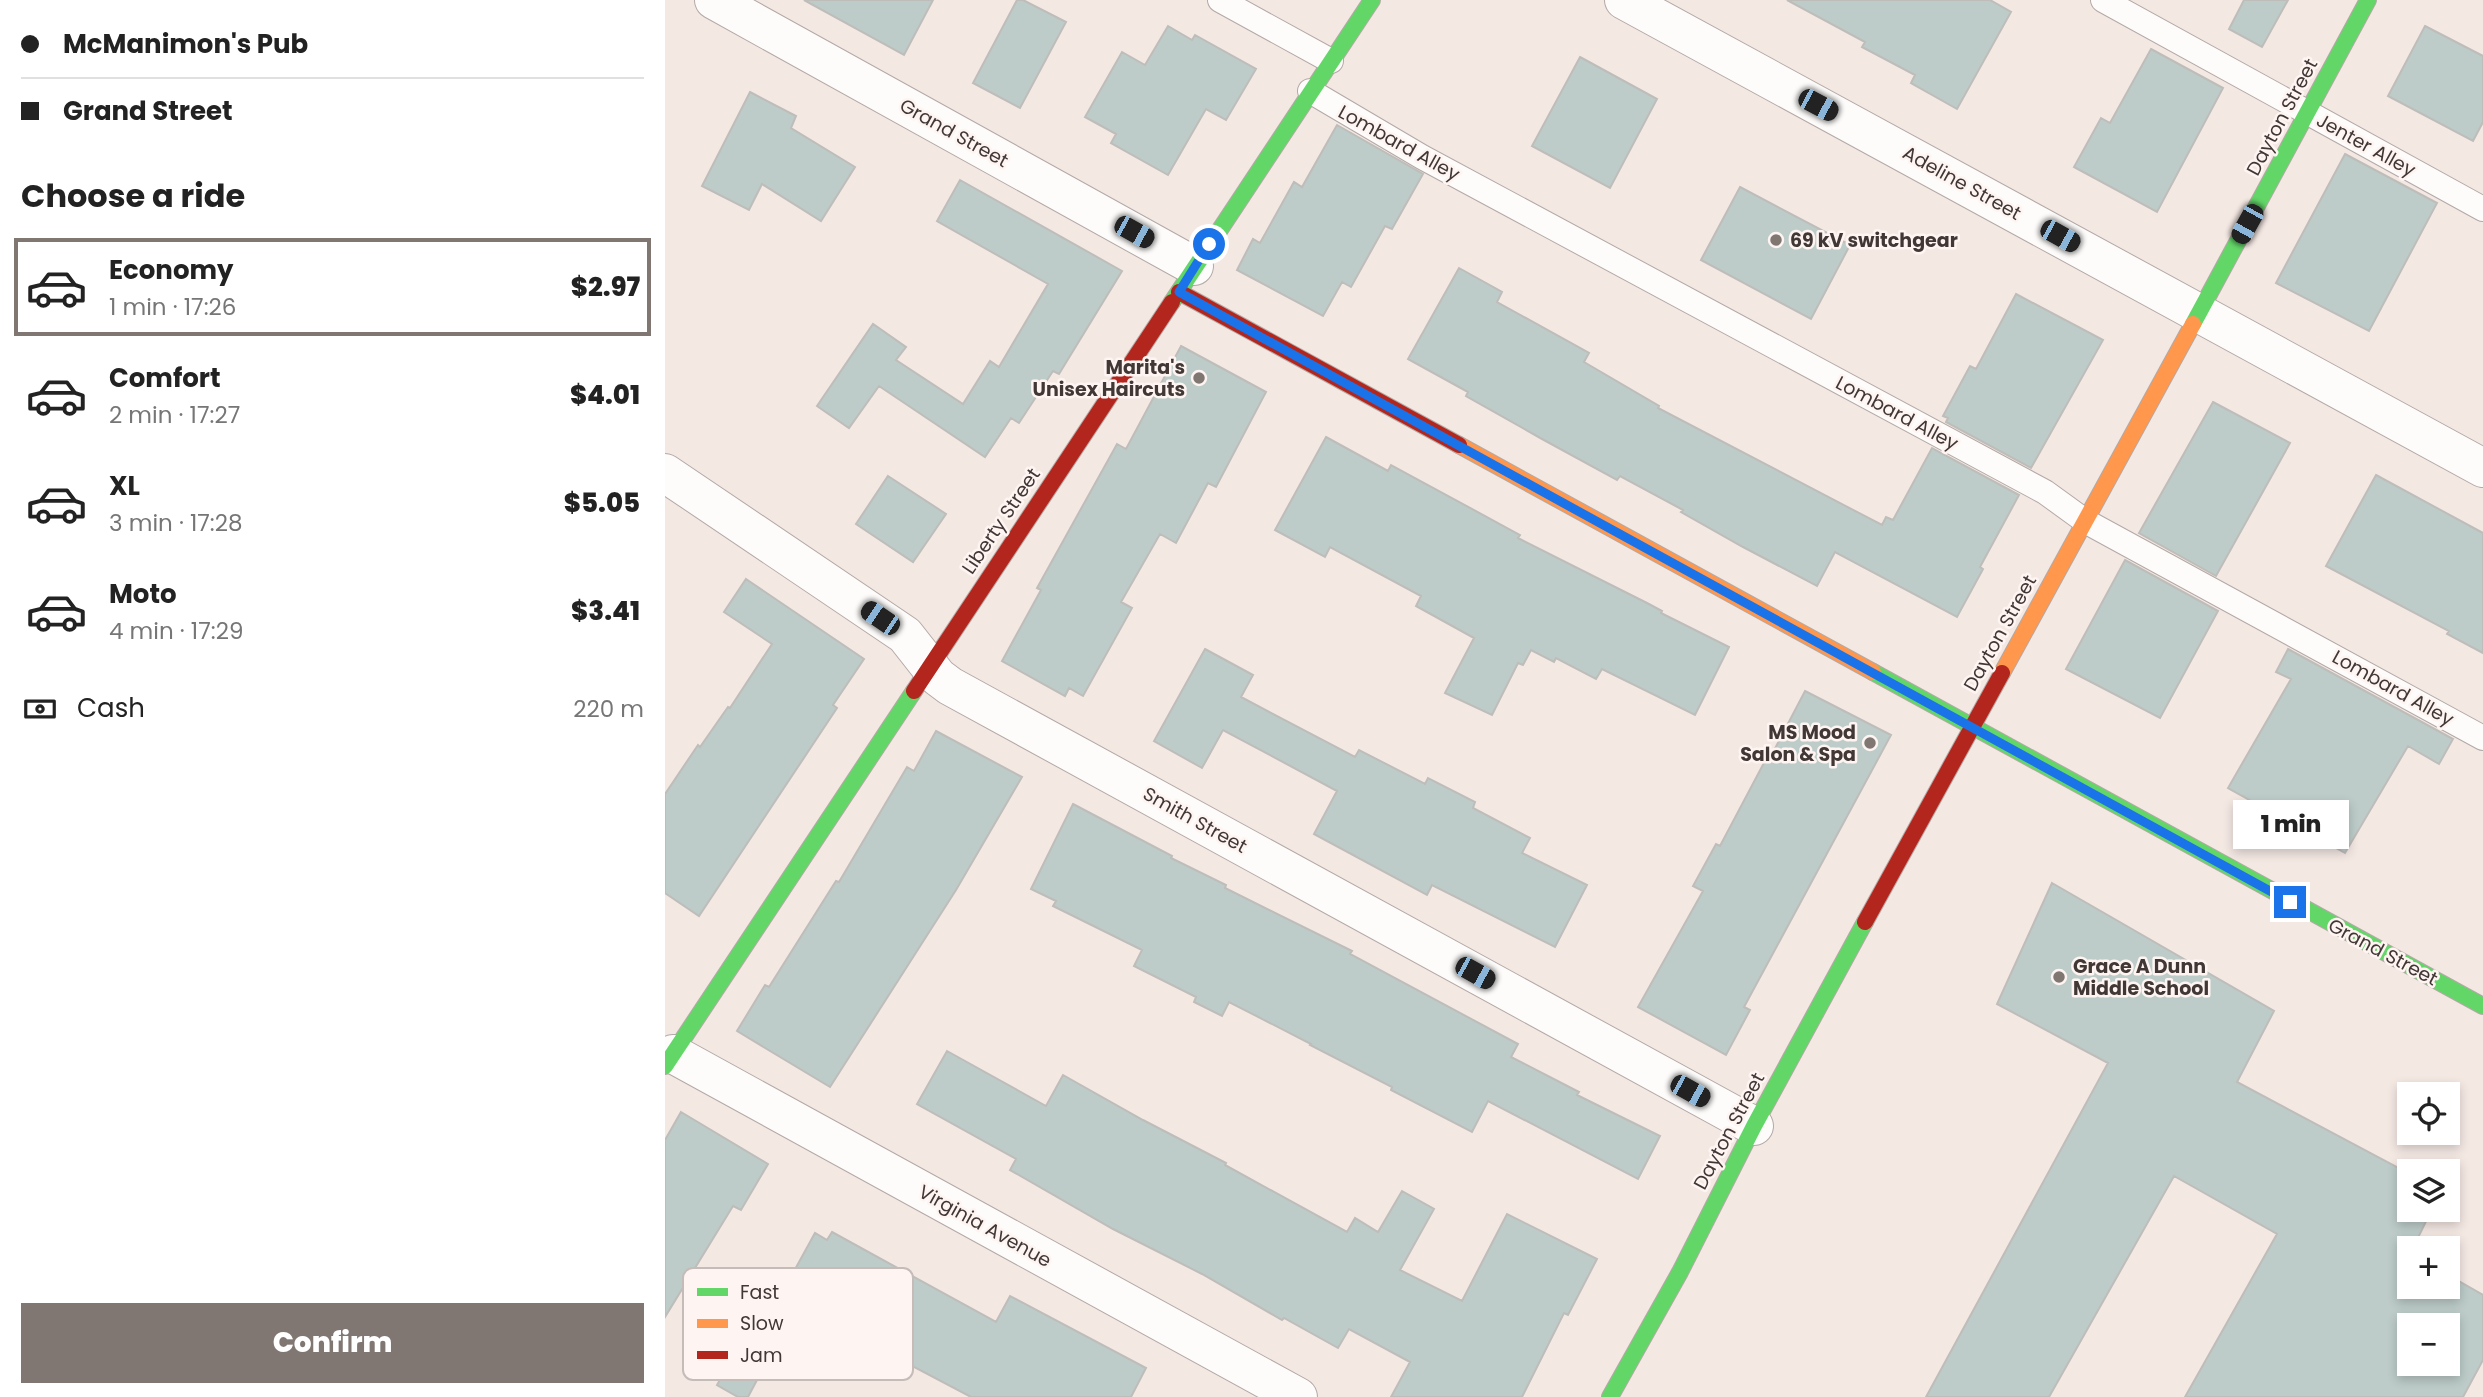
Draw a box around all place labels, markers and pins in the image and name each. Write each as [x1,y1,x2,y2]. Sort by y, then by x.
place label: 69 kV switchgear [1790,227,1958,254]
marker: 69 kV switchgear [1768,232,1784,248]
place label: Marita's Unisex Haircuts [1033,354,1185,403]
marker: Marita's Unisex Haircuts [1191,370,1207,386]
place label: MS Mood Salon & Spa [1740,719,1856,768]
marker: MS Mood Salon & Spa [1862,735,1878,751]
place label: Grace A Dunn Middle School [2073,953,2209,1002]
marker: Grace A Dunn Middle School [2051,969,2067,985]

